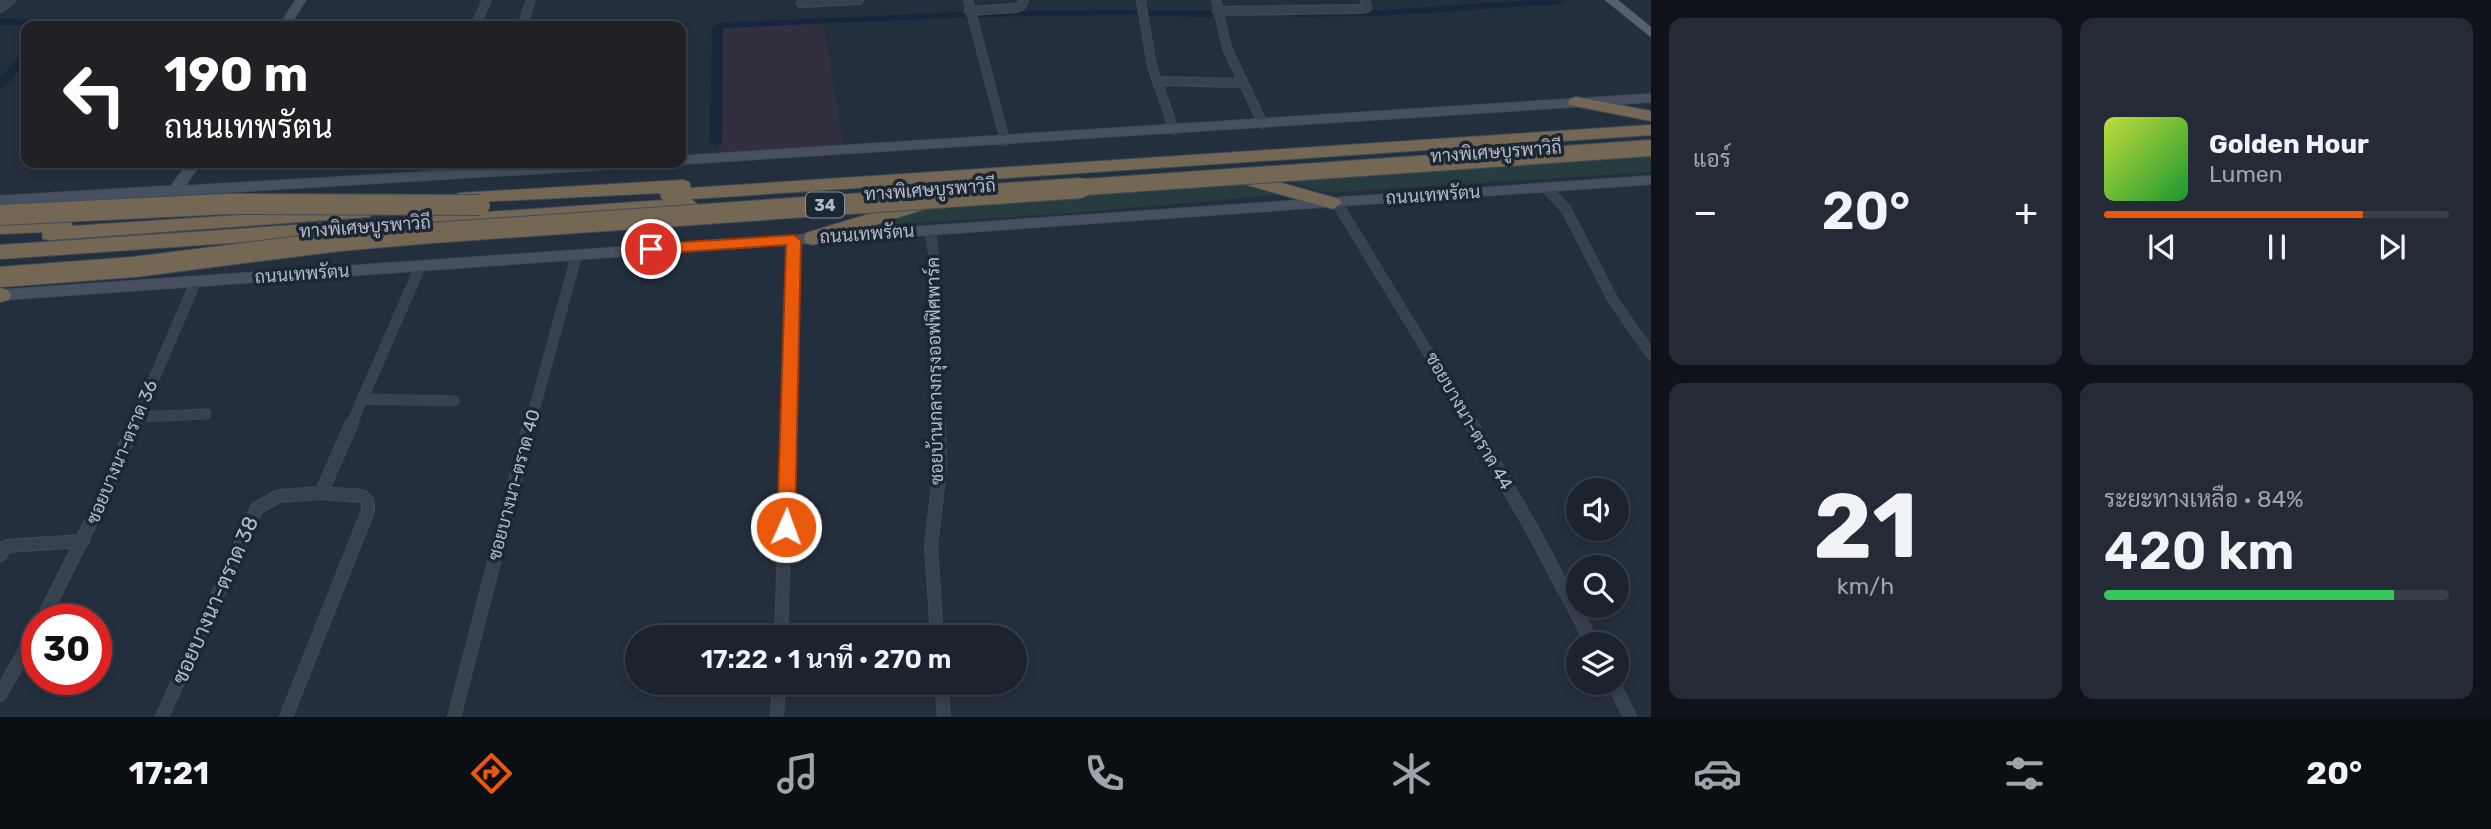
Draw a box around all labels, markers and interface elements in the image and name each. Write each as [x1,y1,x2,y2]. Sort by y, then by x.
text: 190 m [164,45,308,103]
icon: left [49,49,140,140]
text: ถนนเทพรัตน [164,108,333,146]
text: Golden Hour [2209,129,2369,160]
street label: ทางพิเศษบูรพาวิถี [1429,134,1563,170]
text: แอร์ [1693,145,1731,173]
text: Lumen [2209,160,2283,188]
street label: ทางพิเศษบูรพาวิถี [863,172,997,208]
text: 20° [1822,180,1910,242]
street label: ถนนเทพรัตน [1385,181,1481,209]
text: − [1693,189,1718,235]
text: + [2014,189,2038,235]
road number: 34 [806,192,844,218]
street label: ทางพิเศษบูรพาวิถี [298,209,432,245]
pin [621,219,681,279]
street label: ถนนเทพรัตน [819,220,915,248]
icon: previous [2143,228,2181,266]
icon: pause [2258,228,2296,266]
icon: next [2373,228,2411,266]
icon: arrive [632,230,670,268]
street label: ซอยบ้านกลางกรุงออฟฟิศพาร์ค [920,257,949,485]
street label: ถนนเทพรัตน [254,260,350,288]
street label: ซอยบางนา-ตราด 44 [1421,348,1517,494]
street label: ซอยบางนา-ตราด 36 [82,376,162,527]
street label: ซอยบางนา-ตราด 40 [483,407,545,563]
text: 21 [1813,472,1918,580]
map controls [1566,478,1629,695]
button: sound [1566,478,1629,541]
text: ระยะทางเหลือ · 84% [2104,485,2303,513]
position arrow [749,490,823,564]
street label: ซอยบางนา-ตราด 38 [167,512,263,688]
text: 420 km [2104,520,2295,582]
button: search [1566,555,1629,618]
text: km/h [1837,572,1894,600]
speed limit sign: 30 [21,604,112,695]
button: layers [1566,632,1629,695]
text: 17:22 · 1 นาที · 270 m [701,644,951,675]
icon: directions [467,749,516,798]
icon: music [773,749,822,798]
icon: phone [1080,749,1129,798]
icon: climate [1387,749,1436,798]
icon: car [1693,749,1742,798]
icon: filters [2000,749,2049,798]
text: 17:21 [129,754,209,792]
text: 20° [2306,754,2362,792]

